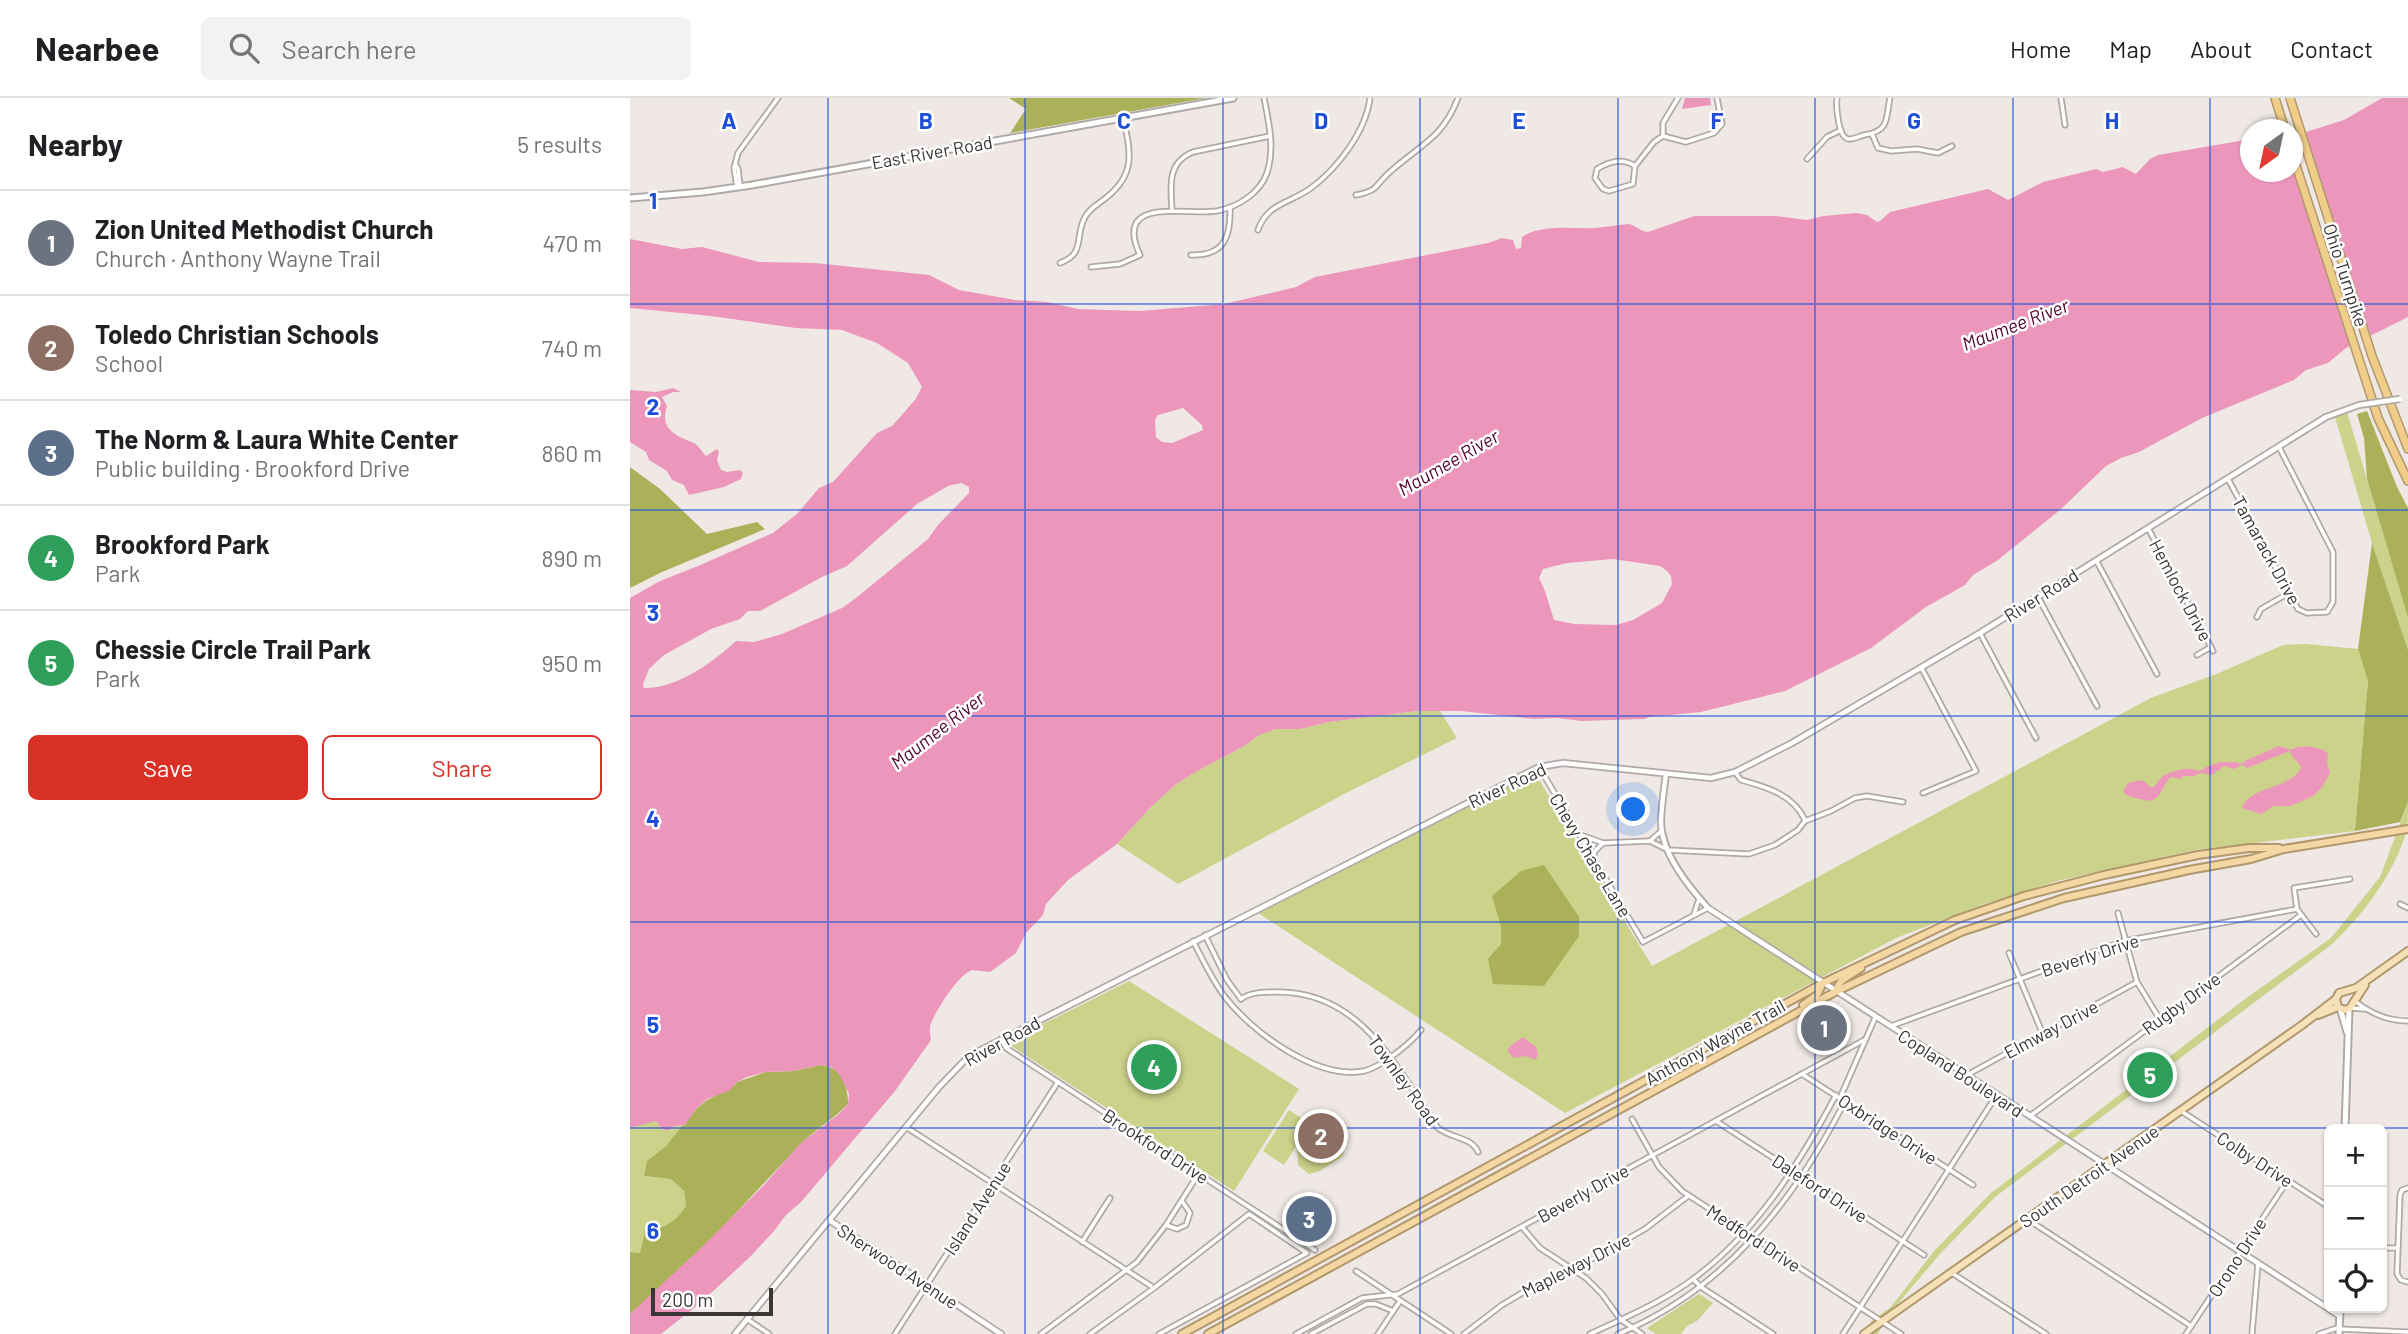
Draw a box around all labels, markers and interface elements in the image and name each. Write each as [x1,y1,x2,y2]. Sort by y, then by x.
search box [201,17,691,80]
text: Nearbee [35,28,159,68]
icon: search [225,29,263,67]
text: Search here [281,33,417,64]
text: Home [2010,34,2071,63]
text: Map [2109,34,2152,63]
text: About [2190,34,2252,63]
text: Contact [2290,34,2373,63]
text: A [721,106,737,134]
text: B [919,106,933,134]
text: C [1117,106,1131,134]
text: D [1314,106,1328,134]
text: E [1512,106,1526,134]
text: F [1711,106,1724,134]
text: G [1907,106,1921,134]
text: H [2105,106,2119,134]
north arrow [2240,119,2303,182]
text: Nearby [28,126,123,162]
text: 5 results [517,130,602,158]
street label: East River Road [870,131,994,173]
text: 1 [649,186,657,214]
text: Zion United Methodist Church [95,213,433,244]
street label: Ohio Turnpike [2319,221,2373,329]
text: 1 [47,229,55,257]
text: 470 m [543,229,602,257]
text: Church · Anthony Wayne Trail [95,244,381,272]
water label: Maumee River [1958,293,2073,355]
text: Toledo Christian Schools [95,318,379,349]
text: 2 [45,334,57,362]
text: 740 m [542,334,602,362]
text: School [95,349,163,377]
text: 2 [647,392,659,420]
text: The Norm & Laura White Center [95,423,458,454]
water label: Maumee River [1394,423,1504,500]
text: 3 [45,439,57,467]
text: 860 m [542,439,602,467]
text: Public building · Brookford Drive [95,454,410,482]
street label: Tamarack Drive [2228,492,2306,608]
text: Brookford Park [95,528,270,559]
street label: Hemlock Drive [2145,535,2217,645]
text: 4 [44,544,58,572]
text: 890 m [541,544,602,572]
text: Park [95,559,140,587]
street label: River Road [2000,564,2082,626]
text: 3 [647,598,659,626]
text: Chessie Circle Trail Park [95,633,371,664]
text: 5 [45,649,57,677]
text: 950 m [542,649,602,677]
text: Park [95,664,140,692]
water label: Maumee River [886,686,989,774]
button: Save [28,735,308,800]
button: Share [322,735,602,800]
street label: River Road [1465,757,1549,813]
street label: Chevy Chase Lane [1545,789,1637,921]
your location [1616,792,1650,826]
text: 4 [646,804,660,832]
street label: Beverly Drive [2038,929,2142,981]
street label: Rugby Drive [2137,967,2225,1039]
street label: Anthony Wayne Trail [1641,994,1789,1090]
street label: Elmway Drive [2000,995,2102,1063]
pin: 1 [1801,1002,1847,1054]
text: 5 [647,1010,659,1038]
street label: River Road [960,1011,1044,1071]
street label: Copland Boulevard [1894,1024,2028,1122]
street label: Townley Road [1364,1031,1444,1129]
pin: 4 [1131,1041,1177,1093]
pin: 5 [2127,1049,2173,1101]
street label: Oxbridge Drive [1834,1089,1942,1169]
street label: Brookford Drive [1099,1104,1213,1188]
pin: 2 [1298,1110,1344,1162]
street label: South Detroit Avenue [2015,1120,2163,1232]
map controls [2324,1124,2387,1313]
button: + [2324,1124,2387,1187]
street label: Colby Drive [2213,1126,2297,1192]
street label: Daleford Drive [1768,1149,1872,1227]
street label: Island Avenue [939,1157,1015,1259]
street label: Beverly Drive [1533,1159,1633,1227]
button: − [2324,1187,2387,1250]
pin: 3 [1286,1193,1332,1245]
street label: Medford Drive [1703,1199,1805,1277]
street label: Orono Drive [2203,1213,2271,1301]
text: 6 [647,1216,659,1244]
street label: Sherwood Avenue [833,1219,963,1313]
street label: Mapleway Drive [1518,1228,1634,1302]
button: locate [2324,1250,2387,1313]
scale bar [651,1285,774,1317]
text: 200 m [662,1288,713,1311]

